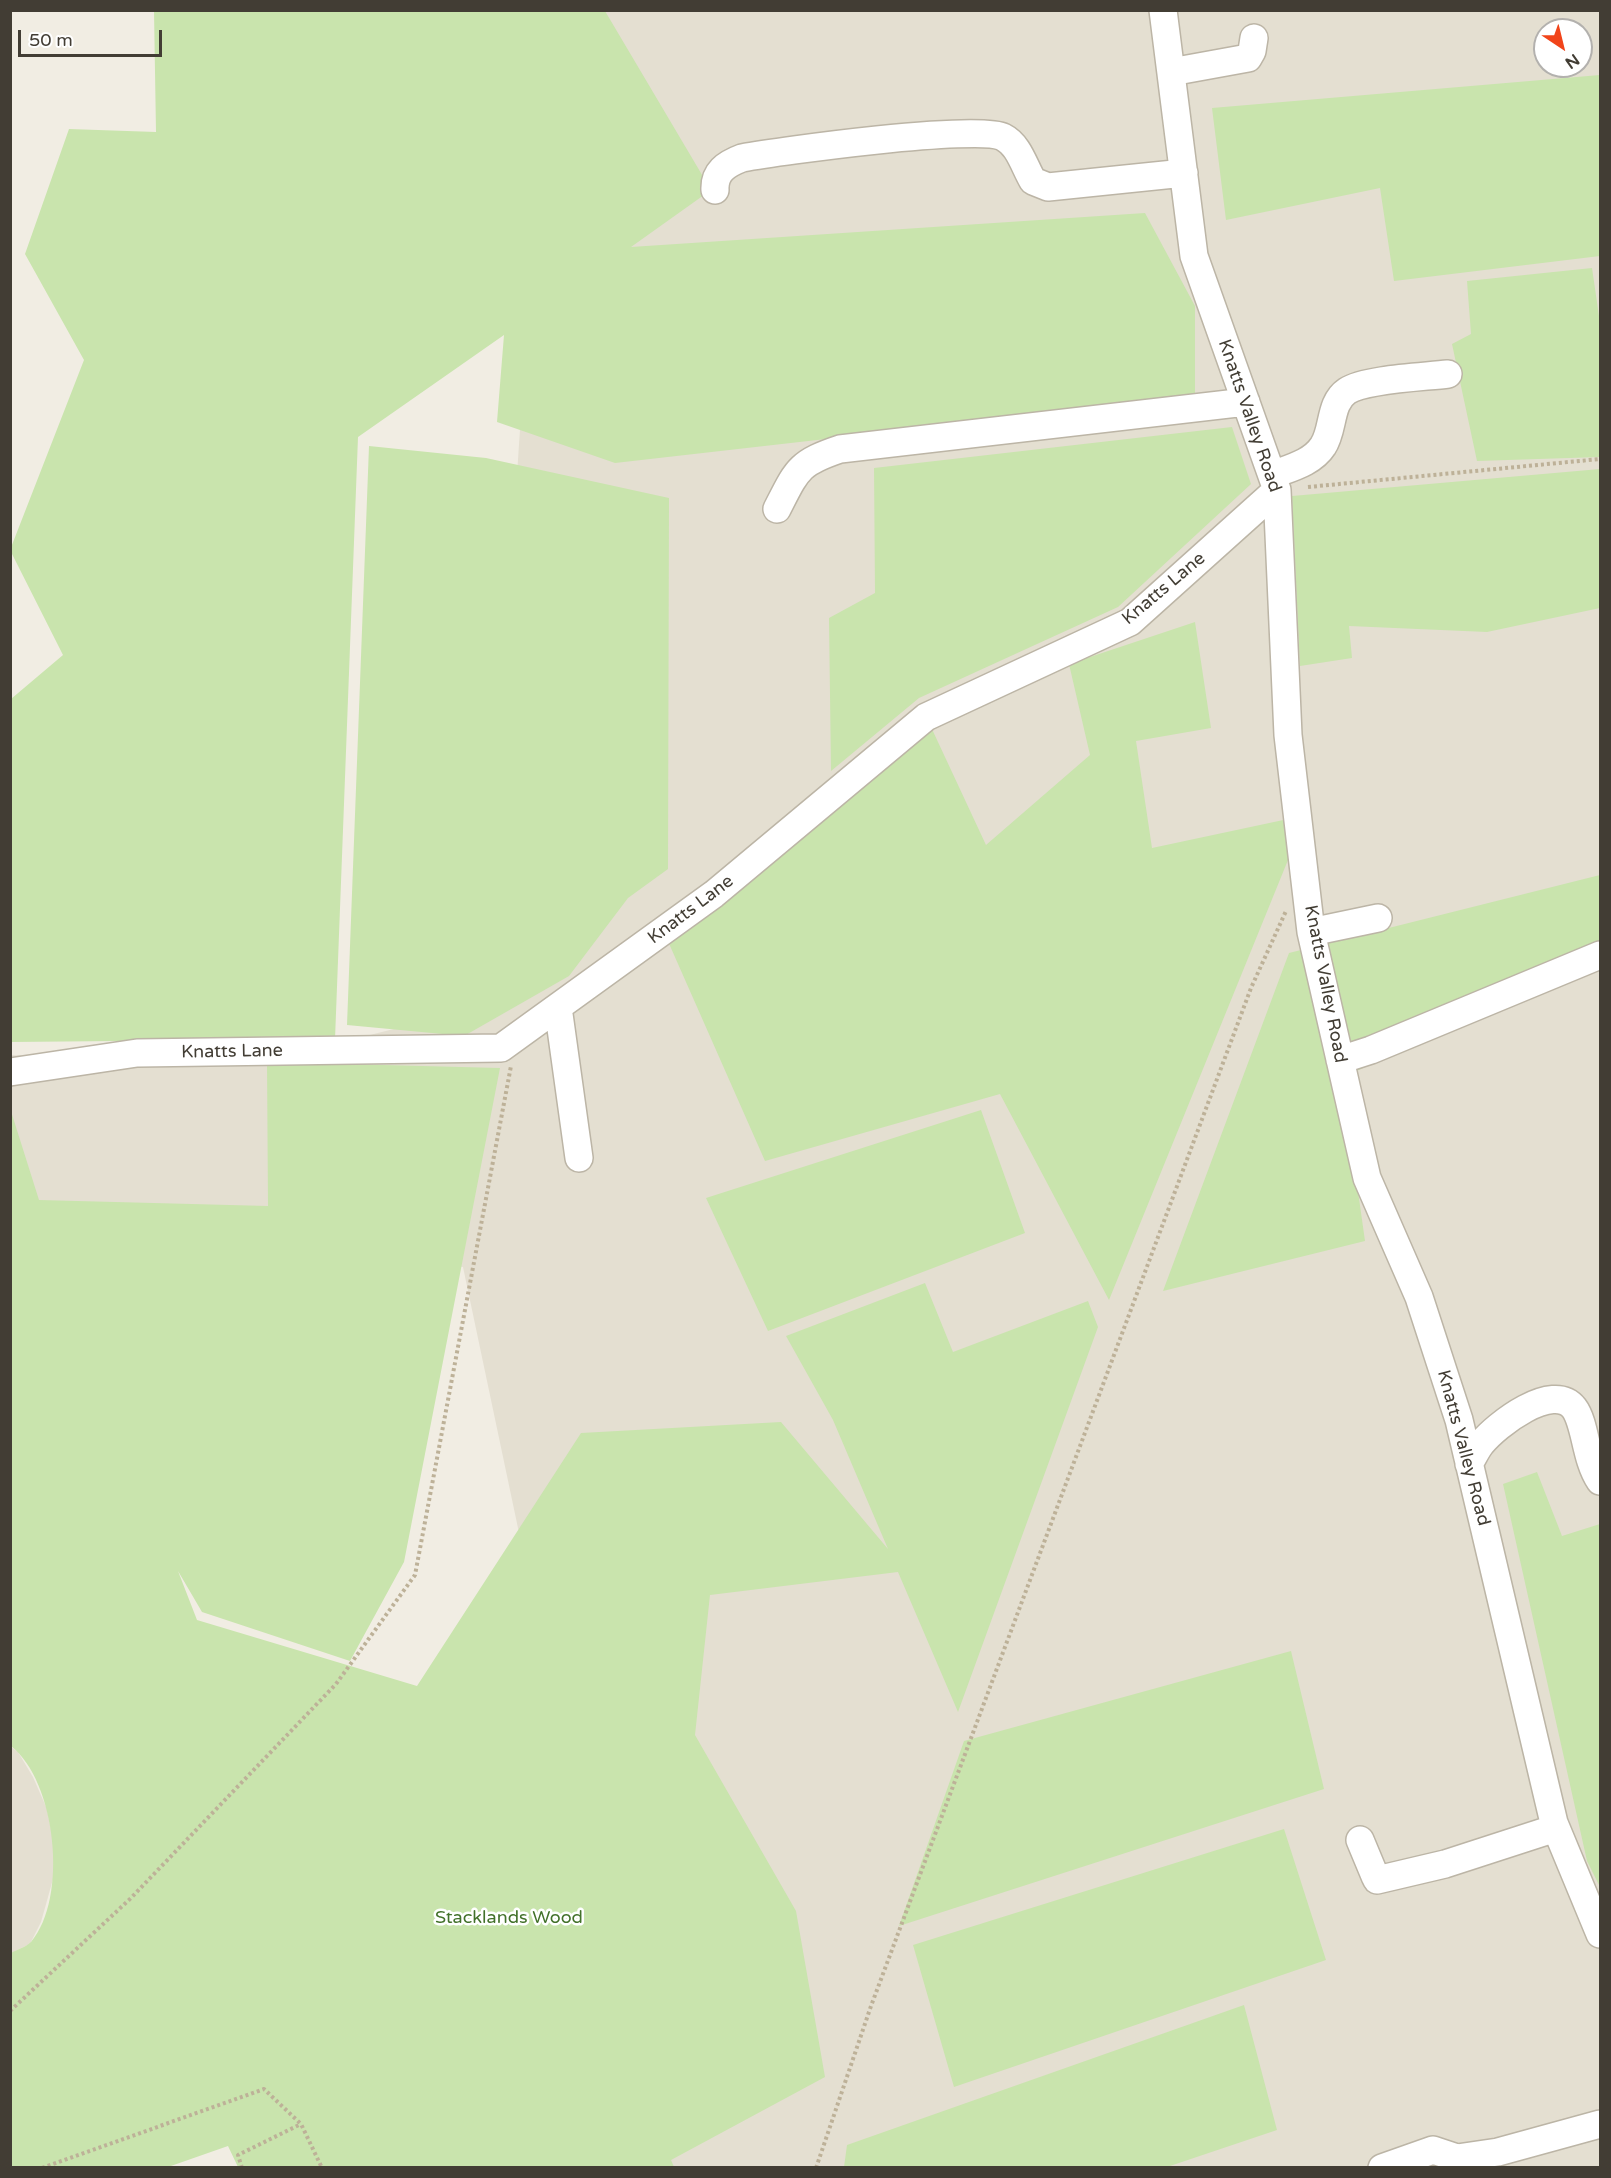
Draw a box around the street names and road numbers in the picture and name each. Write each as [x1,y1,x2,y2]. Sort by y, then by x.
street label: Knatts Valley Road [1213,337,1285,495]
street label: Knatts Lane [1118,548,1210,630]
street label: Knatts Lane [644,871,738,949]
street label: Knatts Valley Road [1299,903,1351,1065]
street label: Knatts Lane [181,1040,283,1064]
street label: Knatts Valley Road [1432,1368,1494,1528]

